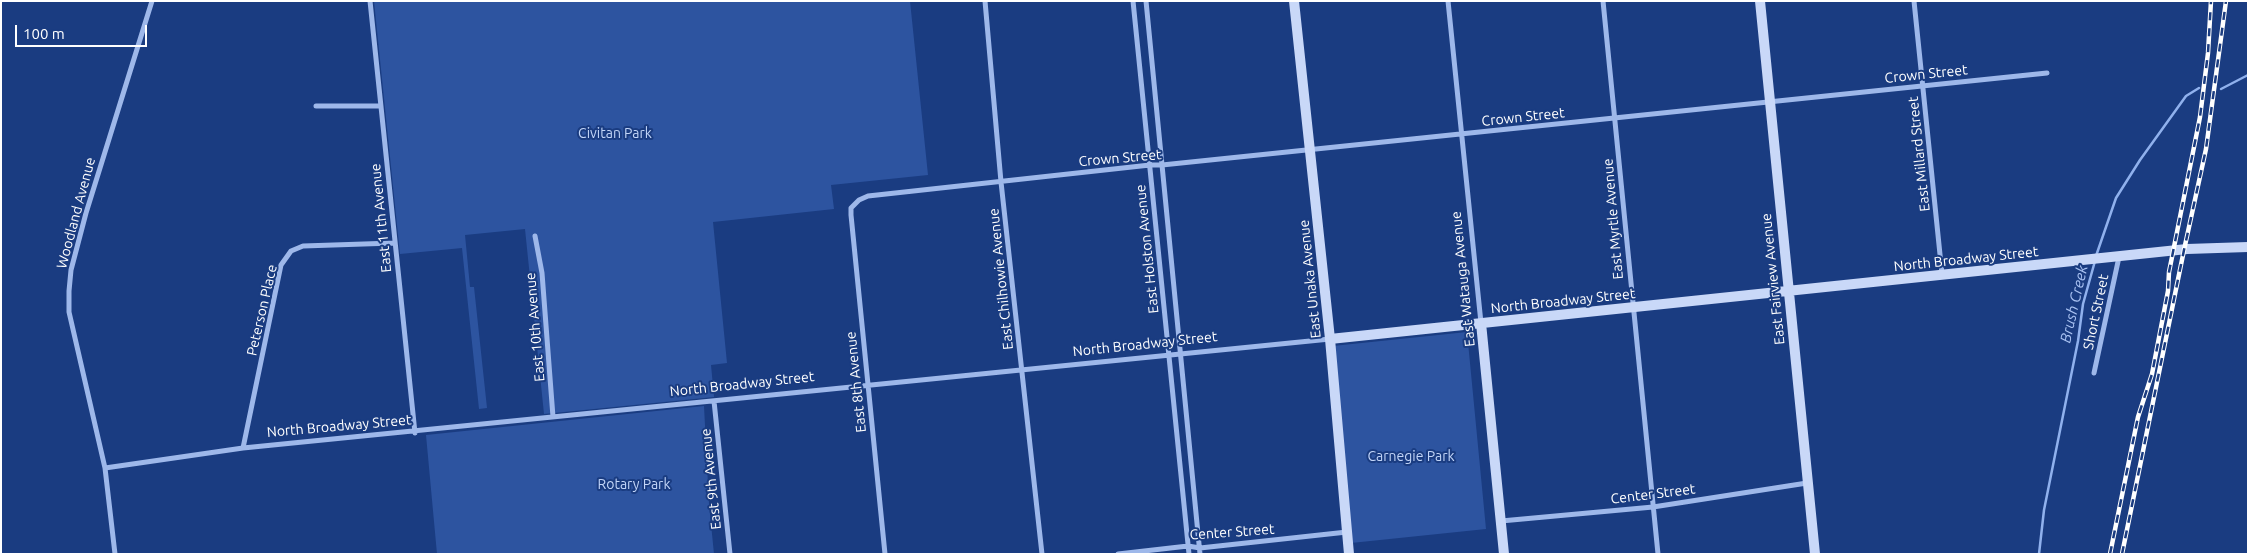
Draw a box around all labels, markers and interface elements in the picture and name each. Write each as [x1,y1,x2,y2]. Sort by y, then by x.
scale bar [18,15,150,47]
text: 100 m [23,25,65,42]
street label: Crown Street [1884,61,1968,87]
street label: East Millard Street [1905,96,1933,212]
street label: Crown Street [1481,104,1565,130]
park label: Civitan Park [578,125,652,141]
street label: Crown Street [1078,146,1162,170]
street label: Woodland Avenue [53,155,99,271]
street label: East Myrtle Avenue [1599,158,1627,280]
street label: East 11th Avenue [367,163,395,273]
street label: East Holston Avenue [1132,184,1162,314]
street label: East Chilhowie Avenue [985,208,1017,350]
street label: East Watauga Avenue [1448,211,1478,347]
street label: East Fairview Avenue [1758,212,1788,346]
street label: East Unaka Avenue [1295,219,1325,339]
street label: North Broadway Street [1893,243,2039,275]
street label: Peterson Place [243,263,281,357]
water label: Brush Creek [2056,263,2092,345]
street label: East 10th Avenue [522,272,548,382]
street label: Short Street [2080,273,2112,351]
street label: North Broadway Street [1490,285,1636,317]
street label: North Broadway Street [1072,328,1218,360]
street label: East 8th Avenue [842,331,870,433]
street label: North Broadway Street [669,368,815,400]
street label: North Broadway Street [266,411,412,441]
street label: East 9th Avenue [697,428,725,530]
park label: Carnegie Park [1367,448,1455,464]
park label: Rotary Park [598,476,670,492]
street label: Center Street [1610,480,1696,508]
street label: Center Street [1189,521,1275,543]

